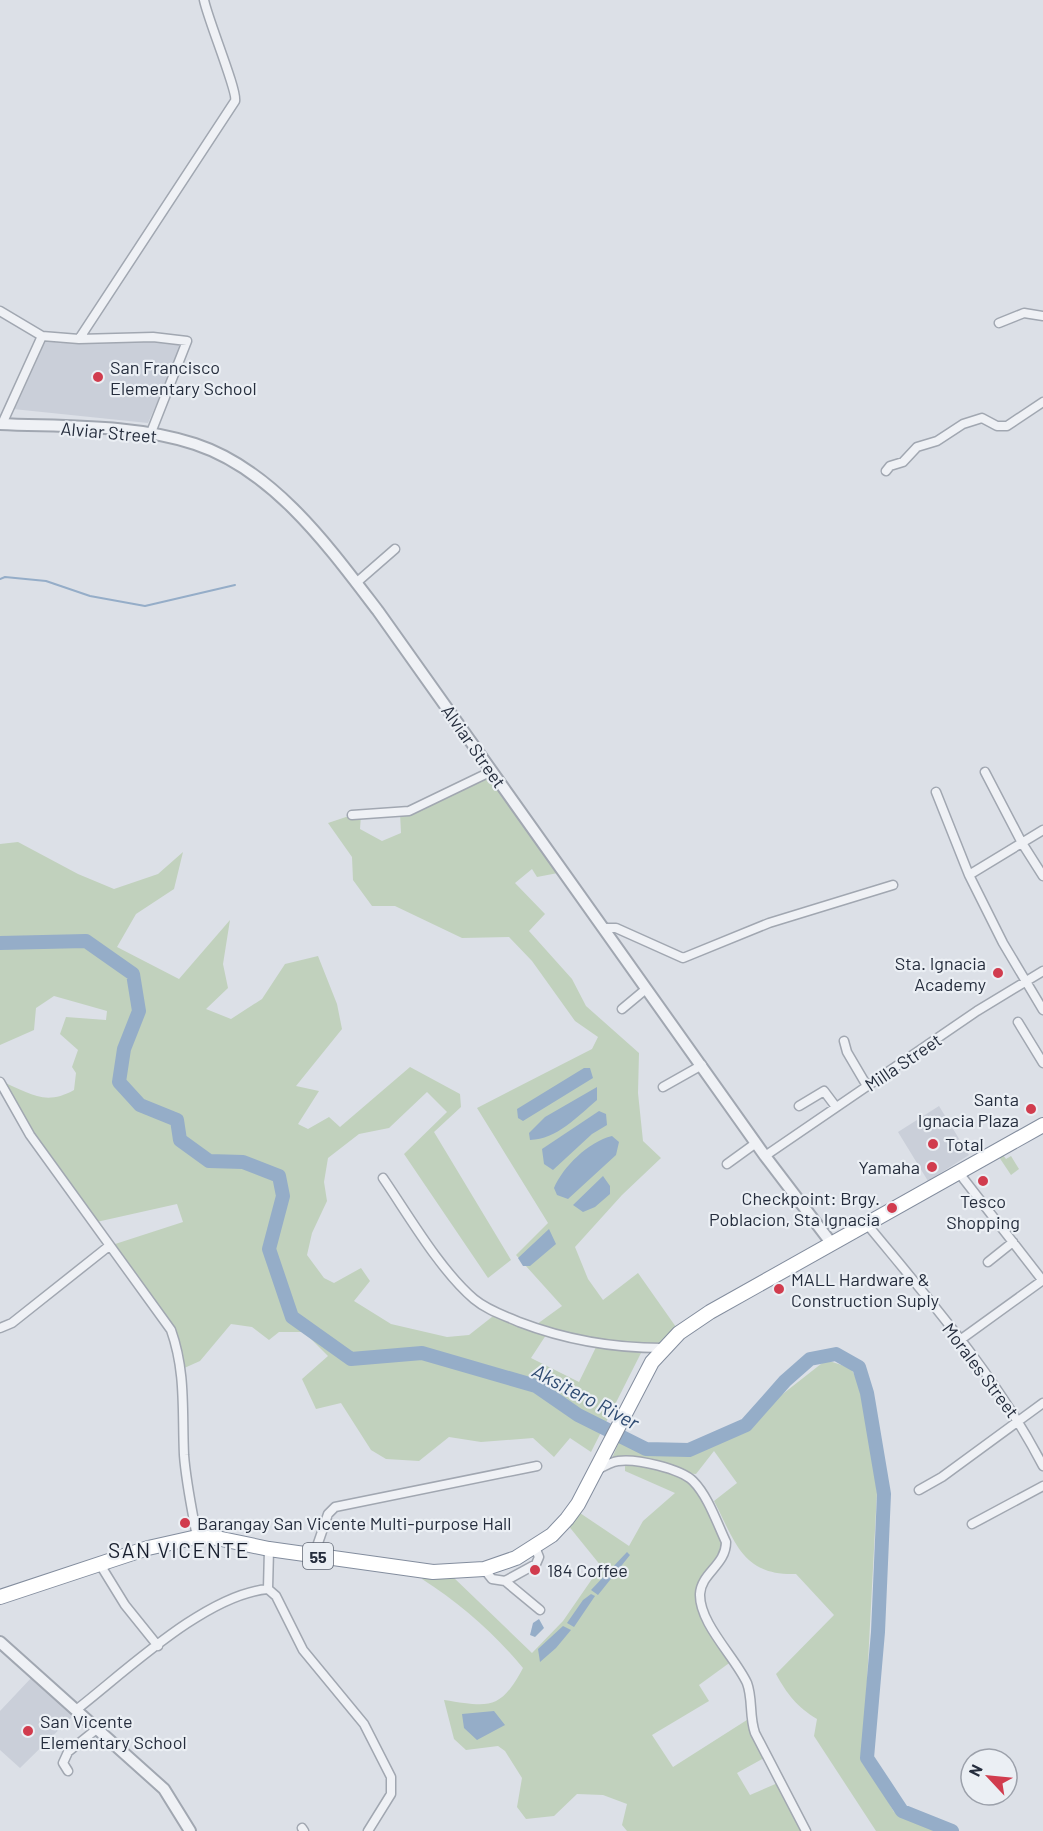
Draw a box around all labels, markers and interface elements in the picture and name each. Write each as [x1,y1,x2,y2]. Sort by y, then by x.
place label: San Francisco Elementary School [110,356,257,399]
marker: San Francisco Elementary School [91,370,105,384]
street label: Alviar Street [60,417,158,447]
street label: Alviar Street [437,700,511,792]
place label: Sta. Ignacia Academy [895,952,986,995]
marker: Sta. Ignacia Academy [991,966,1005,980]
street label: Milla Street [861,1028,945,1096]
place label: Santa Ignacia Plaza [918,1088,1019,1131]
marker: Santa Ignacia Plaza [1024,1102,1038,1116]
place label: Total [945,1133,984,1155]
marker: Total [926,1137,940,1151]
place label: Yamaha [858,1156,920,1178]
marker: Yamaha [925,1160,939,1174]
marker: Tesco Shopping [976,1174,990,1188]
place label: Checkpoint: Brgy. Poblacion, Sta Ignacia [709,1187,880,1230]
place label: Tesco Shopping [946,1190,1020,1233]
marker: Checkpoint: Brgy. Poblacion, Sta Ignacia [885,1201,899,1215]
place label: MALL Hardware & Construction Suply [791,1268,939,1311]
marker: MALL Hardware & Construction Suply [772,1282,786,1296]
street label: Morales Street [938,1318,1024,1422]
water label: Aksitero River [529,1358,644,1435]
place label: Barangay San Vicente Multi-purpose Hall [197,1512,511,1534]
marker: Barangay San Vicente Multi-purpose Hall [178,1516,192,1530]
district label: SAN VICENTE [108,1537,250,1562]
road number: 55 [303,1543,333,1569]
place label: 184 Coffee [547,1559,628,1581]
marker: 184 Coffee [528,1563,542,1577]
place label: San Vicente Elementary School [40,1710,187,1753]
marker: San Vicente Elementary School [21,1724,35,1738]
north arrow [959,1747,1019,1807]
text: N [964,1761,986,1779]

